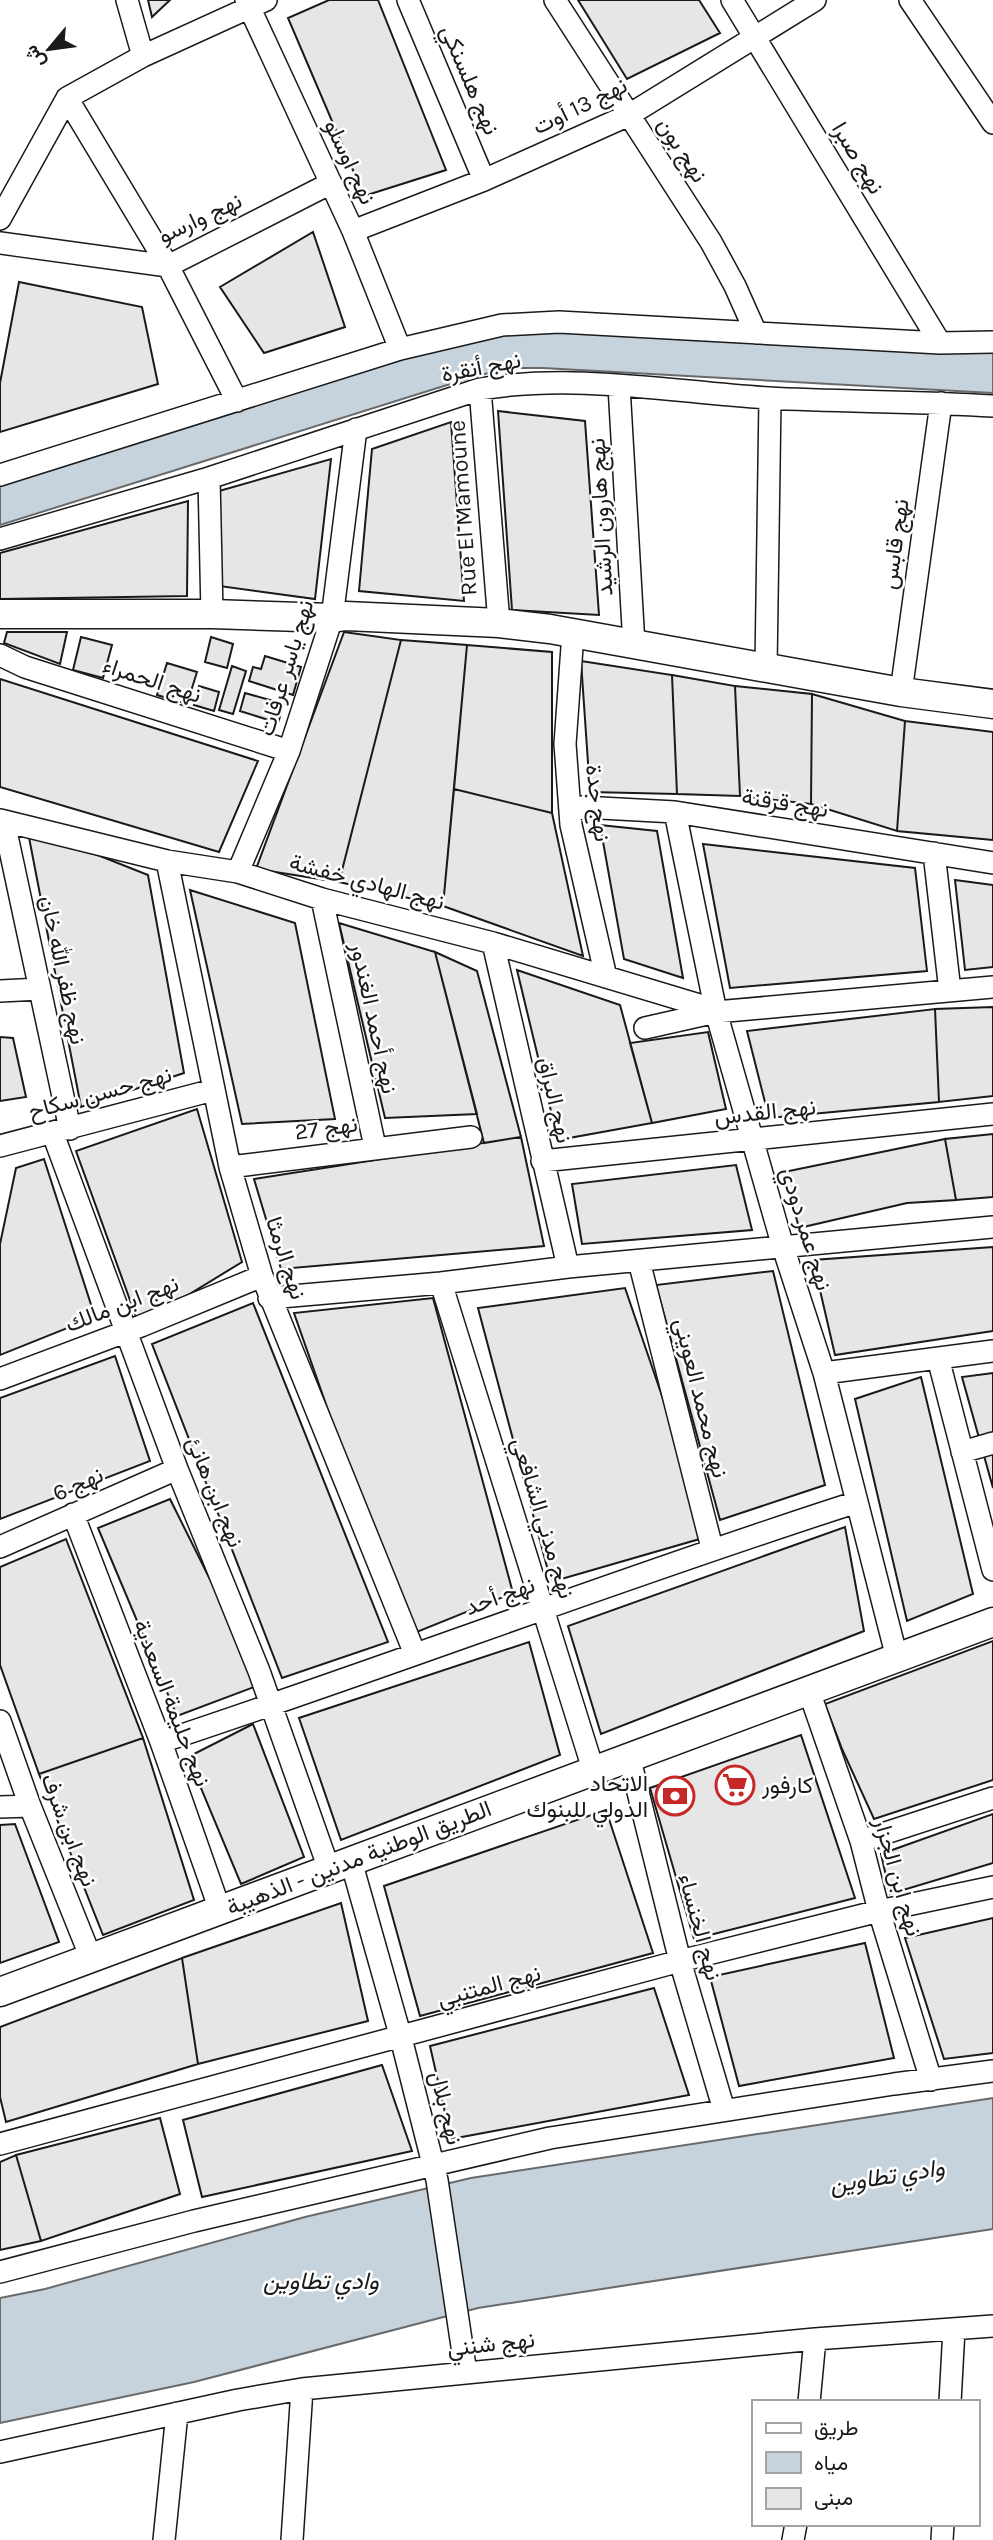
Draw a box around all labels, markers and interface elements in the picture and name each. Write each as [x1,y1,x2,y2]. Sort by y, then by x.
north arrow [14,14,84,84]
street label: نهج هلسنكي [430,21,505,141]
text: ش [20,41,50,72]
street label: نهج 13 أوت [528,72,632,142]
street label: نهج بون [649,113,713,189]
street label: نهج اوسلو [317,115,381,210]
street label: نهج صبرا [824,117,890,200]
street label: نهج وارسو [154,187,247,251]
street label: نهج أنقرة [439,346,523,390]
street label: Rue El Mamoune [443,419,483,597]
street label: نهج هارون الرشيد [583,437,621,597]
street label: نهج قابس [875,497,917,591]
street label: نهج ياسر عرفات [252,597,321,740]
street label: نهج الحمراء [99,651,205,711]
street label: نهج جدة [578,763,616,843]
street label: نهج قرقنة [739,783,830,825]
street label: نهج الهادي خفشة [285,848,448,921]
street label: نهج ظفر الله خان [32,893,92,1047]
street label: نهج أحمد الغندور [343,939,403,1097]
street label: نهج البراق [530,1054,578,1146]
street label: نهج حسن سكاح [25,1061,175,1127]
street label: نهج القدس [713,1093,817,1133]
street label: نهج 27 [293,1110,360,1148]
street label: نهج عمر دودي [770,1164,838,1295]
street label: نهج الرمثا [258,1213,312,1303]
street label: نهج ابن مالك [61,1270,183,1340]
street label: نهج محمد العويني [663,1316,734,1482]
street label: نهج ابن هانئ [179,1433,249,1552]
street label: نهج مدني الشافعي [501,1434,580,1603]
street label: نهج 6 [49,1461,108,1509]
street label: نهج أحد [461,1571,539,1623]
street label: نهج حليمة السعدية [126,1616,216,1791]
supermarket icon: كارفور [714,1764,756,1806]
street label: نهج ابن شرف [33,1770,103,1891]
place label: الاتحاد الدولي للبنوك [526,1770,648,1828]
place label: كارفور [761,1772,813,1800]
bank icon: الاتحاد الدولي للبنوك [654,1775,696,1817]
street label: الطريق الوطنية مدنين - الذهيبة [223,1795,496,1922]
street label: نهج ابن الجزار [866,1814,928,1940]
street label: نهج الخنساء [671,1871,727,1984]
street label: نهج المتنبي [434,1959,545,2018]
street label: نهج بلال [422,2069,468,2148]
water label: وادي تطاوين [828,2153,948,2204]
water label: وادي تطاوين [263,2267,379,2300]
street label: نهج شنني [446,2326,537,2367]
legend [752,2400,979,2526]
text: طريق [814,2416,859,2441]
text: مياه [814,2451,848,2475]
text: مبنى [814,2486,853,2510]

